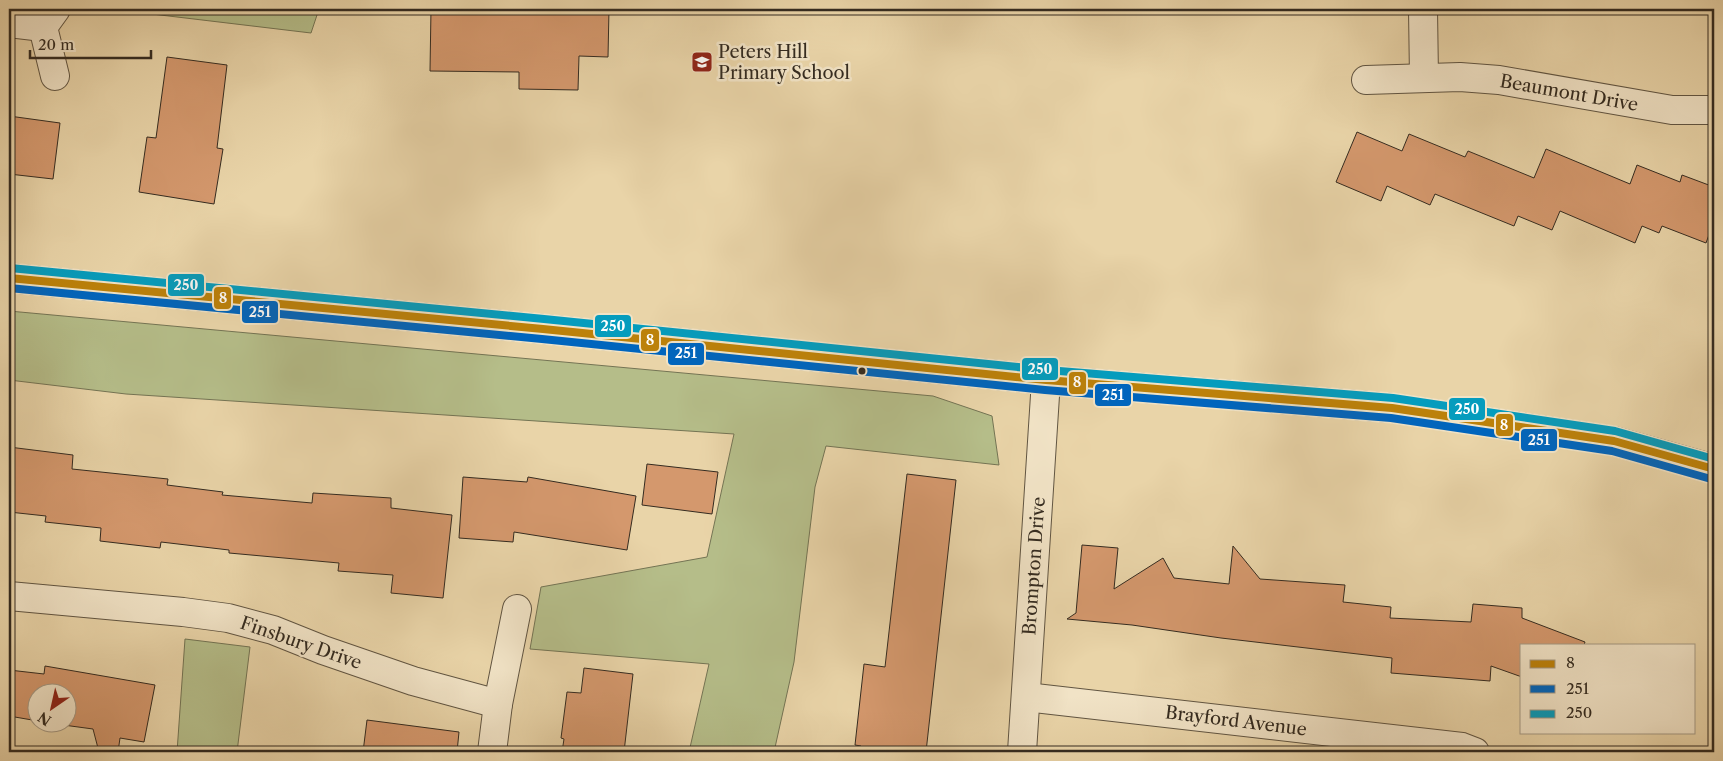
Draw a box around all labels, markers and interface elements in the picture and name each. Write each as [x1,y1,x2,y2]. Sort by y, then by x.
scale bar [30,28,151,60]
text: 20 m [38,35,74,54]
place label: Peters Hill Primary School [718,41,850,84]
school or university icon: Peters Hill Primary School [690,50,714,74]
street label: Beaumont Drive [1498,70,1640,116]
line badge: 250 [167,273,205,297]
text: 250 [174,276,199,294]
line badge: 8 [213,286,232,310]
text: 8 [219,289,227,307]
line badge: 251 [241,300,279,324]
text: 251 [249,303,272,321]
line badge: 250 [594,314,632,338]
text: 250 [601,317,626,335]
line badge: 8 [640,328,660,352]
text: 8 [646,331,654,349]
line badge: 251 [667,342,705,366]
text: 251 [675,344,698,362]
line badge: 250 [1021,357,1059,381]
text: 250 [1028,360,1053,378]
unlabelled marker [857,366,867,376]
line badge: 8 [1068,371,1087,395]
text: 8 [1073,373,1081,391]
line badge: 251 [1094,383,1132,407]
text: 251 [1102,386,1125,404]
line badge: 250 [1448,397,1486,421]
text: 250 [1455,400,1480,418]
line badge: 8 [1495,413,1514,437]
text: 8 [1500,416,1508,434]
line badge: 251 [1520,428,1558,452]
text: 251 [1528,431,1551,449]
street label: Brompton Drive [1018,496,1050,636]
street label: Finsbury Drive [237,612,365,674]
legend [1520,644,1696,734]
text: 8 [1566,653,1575,672]
text: 251 [1566,679,1590,698]
north arrow [28,684,78,734]
street label: Brayford Avenue [1164,701,1308,741]
text: 250 [1566,703,1592,722]
text: N [35,708,55,730]

